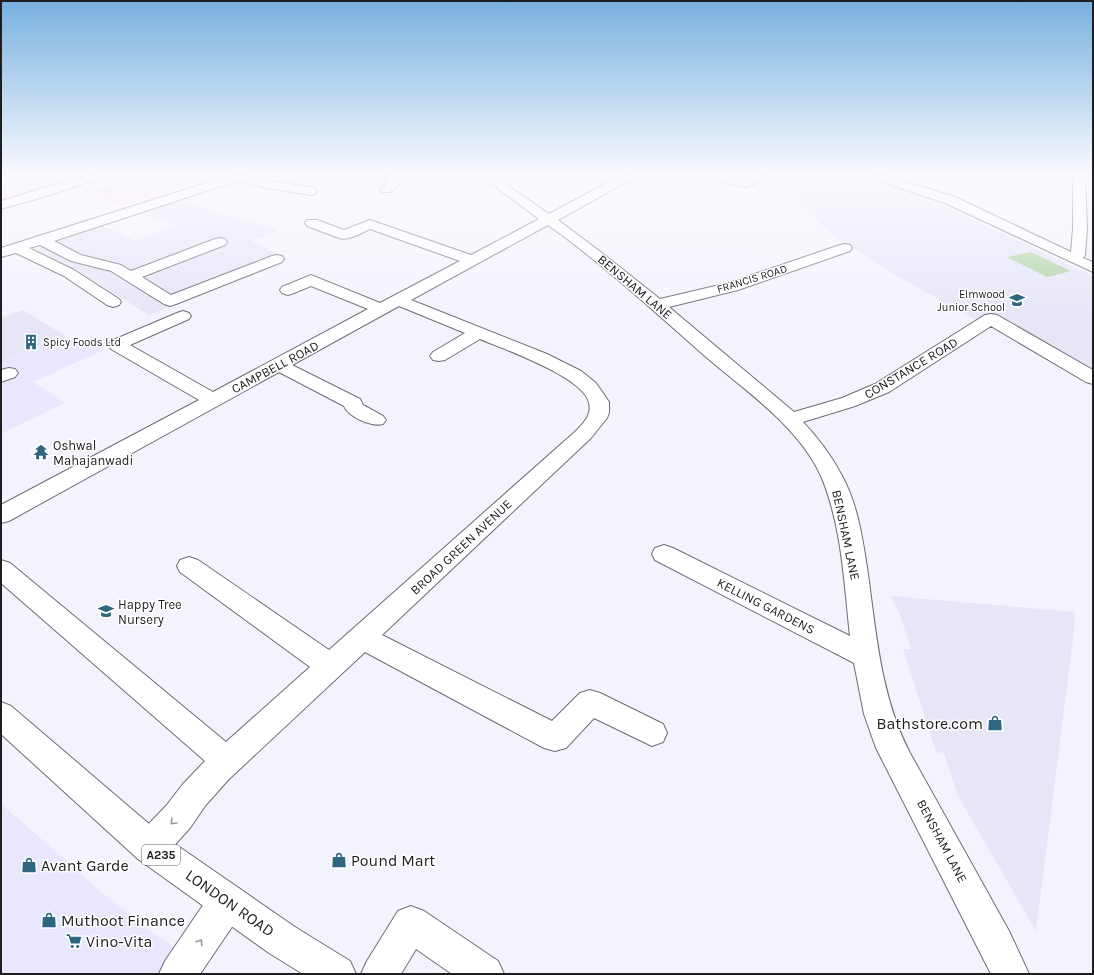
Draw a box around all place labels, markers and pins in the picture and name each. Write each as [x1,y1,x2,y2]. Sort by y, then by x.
place label: Elmwood Junior School [937,288,1005,314]
school or university icon: Elmwood Junior School [1008,291,1026,309]
building icon: Spicy Foods Ltd [22,333,40,351]
place label: Spicy Foods Ltd [43,336,121,349]
place label: Oshwal Mahajanwadi [53,438,133,468]
temple icon: Oshwal Mahajanwadi [32,443,50,461]
place label: Happy Tree Nursery [118,597,182,627]
school or university icon: Happy Tree Nursery [97,602,115,620]
place label: Bathstore.com [877,714,983,733]
shop icon: Bathstore.com [986,714,1004,732]
shop icon: Pound Mart [330,851,348,869]
place label: Pound Mart [351,851,435,870]
shop icon: Avant Garde [20,856,38,874]
place label: Avant Garde [41,856,129,875]
shop icon: Muthoot Finance [40,911,58,929]
place label: Muthoot Finance [61,911,185,930]
supermarket icon: Vino-Vita [65,932,83,950]
place label: Vino-Vita [86,932,152,951]

